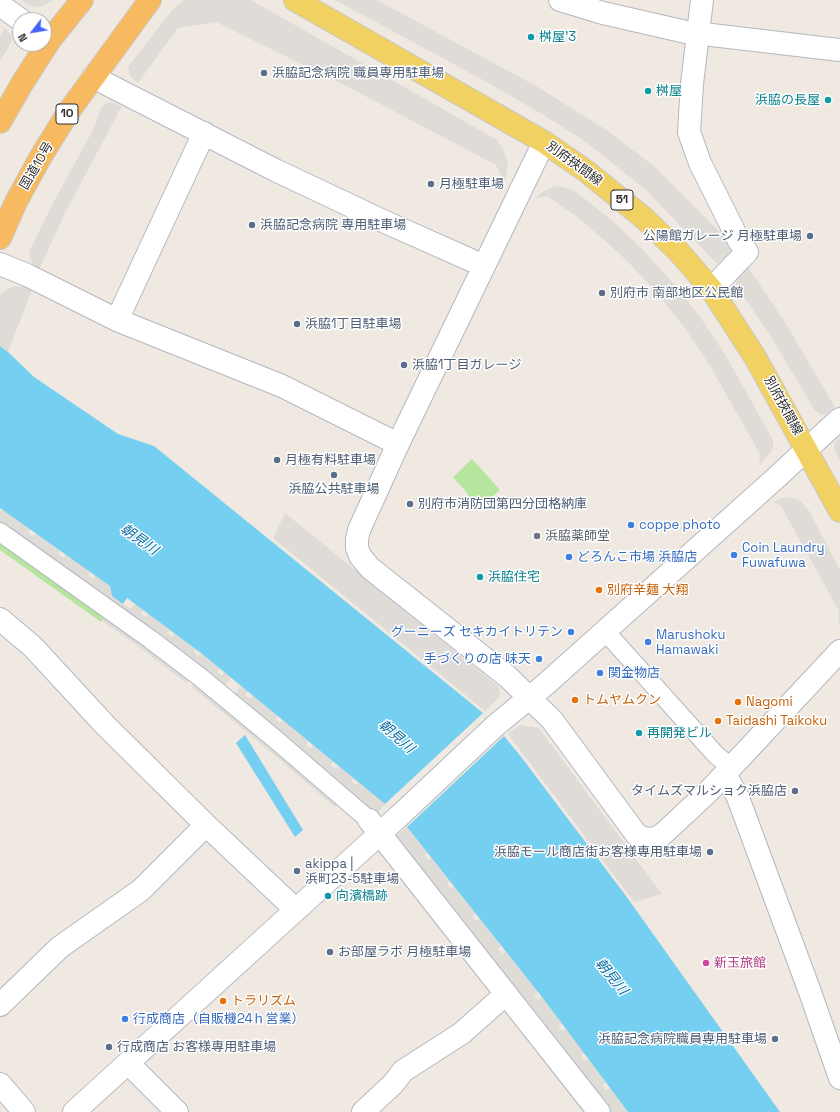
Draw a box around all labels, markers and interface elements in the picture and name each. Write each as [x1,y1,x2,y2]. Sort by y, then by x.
north arrow [12,12,52,52]
place label: 桝屋’3 [539,29,576,45]
text: N [15,31,30,44]
marker: 桝屋’3 [526,32,536,42]
place label: 浜脇記念病院 職員専用駐車場 [272,65,444,81]
marker: 浜脇記念病院 職員専用駐車場 [259,68,269,78]
place label: 桝屋 [656,83,682,99]
marker: 桝屋 [643,86,653,96]
place label: 浜脇の長屋 [755,92,820,108]
marker: 浜脇の長屋 [823,95,833,105]
road number: 10 [56,104,78,124]
street label: 国道10号 [17,139,57,193]
street label: 別府挾間線 [543,139,605,189]
place label: 月極駐車場 [439,176,504,192]
marker: 月極駐車場 [426,179,436,189]
road number: 51 [611,190,633,210]
place label: 浜脇記念病院 専用駐車場 [260,217,406,233]
marker: 浜脇記念病院 専用駐車場 [247,220,257,230]
place label: 公陽館ガレージ 月極駐車場 [643,228,802,244]
marker: 公陽館ガレージ 月極駐車場 [805,231,815,241]
place label: 別府市 南部地区公民館 [610,285,743,301]
marker: 別府市 南部地区公民館 [597,288,607,298]
place label: 浜脇1丁目駐車場 [305,316,401,332]
marker: 浜脇1丁目駐車場 [292,319,302,329]
place label: 浜脇1丁目ガレージ [412,357,521,373]
marker: 浜脇1丁目ガレージ [399,360,409,370]
street label: 別府挾間線 [760,374,806,438]
place label: 月極有料駐車場 [285,452,376,468]
marker: 月極有料駐車場 [272,455,282,465]
marker: 浜脇公共駐車場 [329,470,339,480]
place label: 浜脇公共駐車場 [289,481,379,497]
place label: 別府市消防団第四分団格納庫 [418,496,587,512]
marker: 別府市消防団第四分団格納庫 [405,499,415,509]
place label: coppe photo [639,517,720,533]
marker: coppe photo [626,520,636,530]
water label: 朝見川 [117,521,161,559]
place label: 浜脇薬師堂 [545,528,610,544]
marker: 浜脇薬師堂 [532,531,542,541]
place label: Coin Laundry Fuwafuwa [742,540,824,571]
place label: どろんこ市場 浜脇店 [577,549,697,565]
marker: Coin Laundry Fuwafuwa [729,550,739,560]
marker: どろんこ市場 浜脇店 [564,552,574,562]
place label: 浜脇住宅 [488,569,540,585]
marker: 浜脇住宅 [475,572,485,582]
place label: 別府辛麺 大翔 [607,582,688,598]
marker: 別府辛麺 大翔 [594,585,604,595]
place label: グーニーズ セキカイトリテン [391,624,563,640]
marker: グーニーズ セキカイトリテン [566,627,576,637]
place label: Marushoku Hamawaki [656,627,725,658]
marker: Marushoku Hamawaki [643,637,653,647]
place label: 手づくりの店 味天 [424,651,531,667]
marker: 手づくりの店 味天 [534,654,544,664]
place label: 関金物店 [608,665,660,681]
marker: 関金物店 [595,668,605,678]
place label: トムヤムクン [583,692,661,708]
place label: Nagomi [746,694,793,710]
marker: トムヤムクン [570,695,580,705]
marker: Nagomi [733,697,743,707]
place label: Taidashi Taikoku [726,713,827,729]
marker: Taidashi Taikoku [713,716,723,726]
water label: 朝見川 [375,717,417,757]
place label: 再開発ビル [647,725,712,741]
marker: 再開発ビル [634,728,644,738]
place label: タイムズマルショク浜脇店 [631,783,787,799]
marker: タイムズマルショク浜脇店 [790,786,800,796]
place label: 浜脇モール商店街お客様専用駐車場 [494,844,702,860]
marker: 浜脇モール商店街お客様専用駐車場 [705,847,715,857]
place label: akippa | 浜町23-5駐車場 [305,856,399,887]
marker: akippa | 浜町23-5駐車場 [292,866,302,876]
place label: 向濱橋跡 [336,888,388,904]
marker: 向濱橋跡 [323,891,333,901]
place label: お部屋ラボ 月極駐車場 [338,944,471,960]
marker: お部屋ラボ 月極駐車場 [325,947,335,957]
water label: 朝見川 [591,955,631,999]
place label: 新玉旅館 [714,955,766,971]
marker: 新玉旅館 [701,958,711,968]
place label: トラリズム [231,993,296,1009]
marker: トラリズム [218,996,228,1006]
place label: 行成商店（自販機24ｈ営業） [133,1011,305,1027]
marker: 行成商店（自販機24ｈ営業） [120,1014,130,1024]
place label: 浜脇記念病院職員専用駐車場 [598,1031,767,1047]
marker: 浜脇記念病院職員専用駐車場 [770,1034,780,1044]
place label: 行成商店 お客様専用駐車場 [117,1039,276,1055]
marker: 行成商店 お客様専用駐車場 [104,1042,114,1052]

